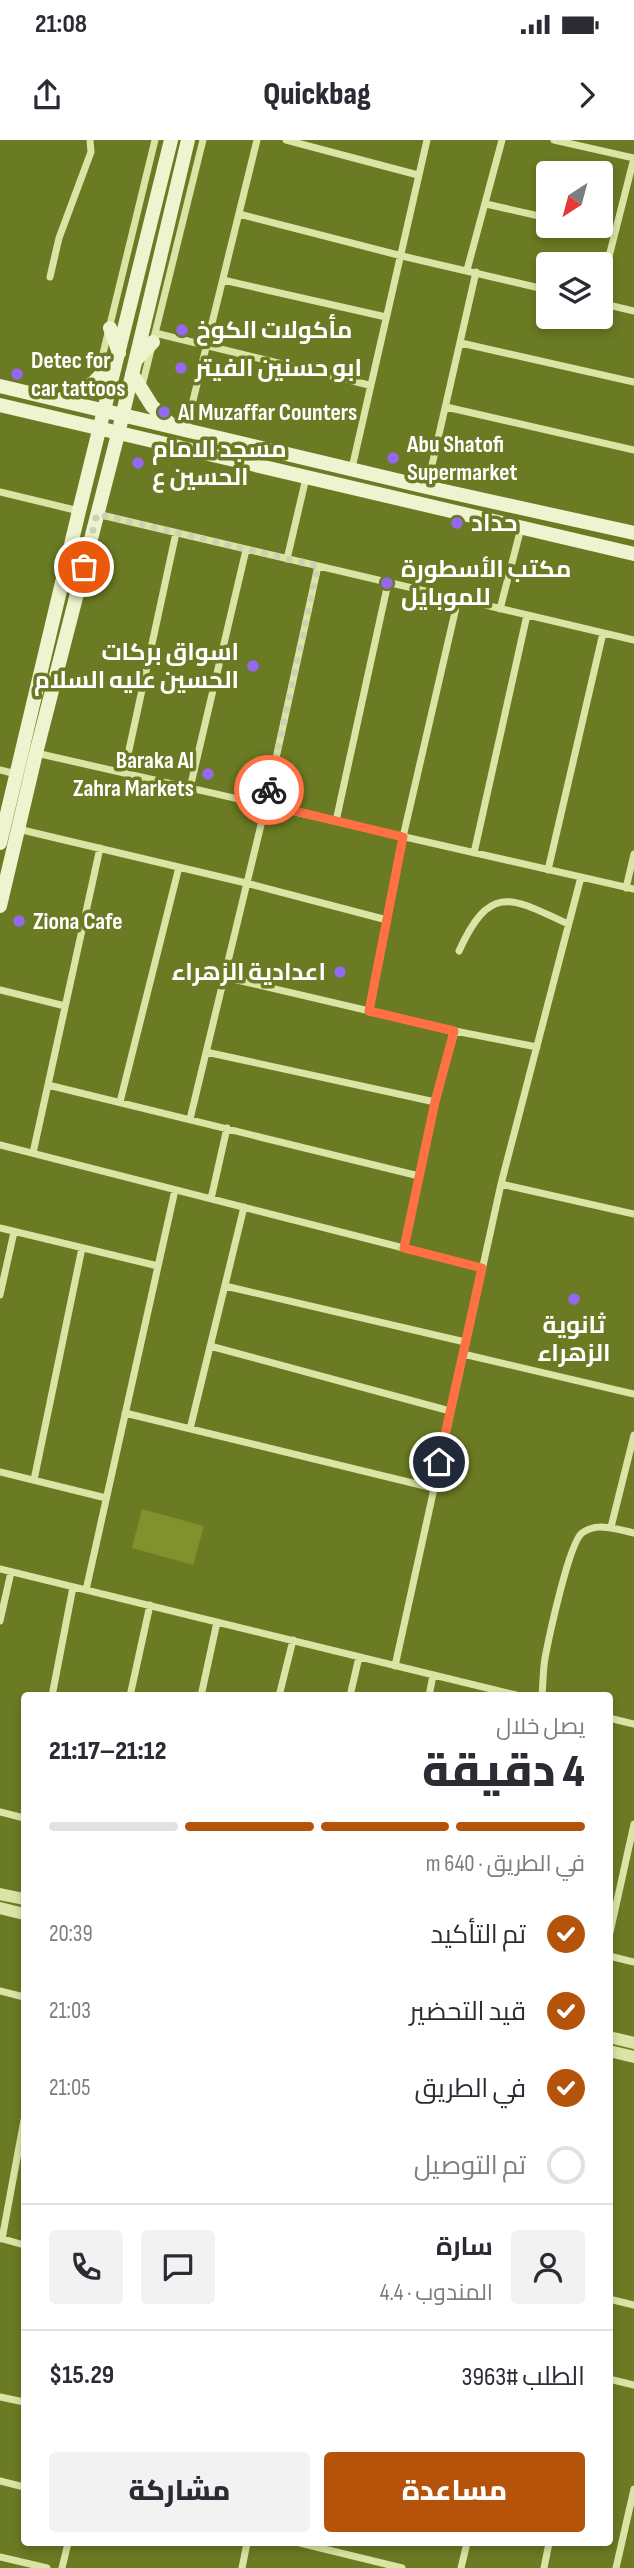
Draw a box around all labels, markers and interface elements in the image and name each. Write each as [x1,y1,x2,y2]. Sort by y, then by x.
text: 21:08 [35,9,87,40]
text: Quickbag [263,75,371,114]
icon: share [28,76,66,114]
icon: forward [568,76,606,114]
north arrow [536,161,612,238]
map controls [536,161,613,329]
button: layers [536,252,613,329]
place label: مأكولات الكوخ [196,314,352,346]
marker: مأكولات الكوخ [174,322,190,338]
place label: Detec for car tattoos [31,346,125,403]
place label: ابو حسنين الفيتر [194,354,362,383]
marker: ابو حسنين الفيتر [173,360,189,376]
marker: Detec for car tattoos [9,366,25,382]
place label: Al Muzaffar Counters [177,398,357,427]
marker: Al Muzaffar Counters [156,404,172,420]
place label: Abu Shatofi Supermarket [406,430,517,487]
place label: مسجد الامام الحسين ع [152,435,287,493]
marker: Abu Shatofi Supermarket [385,450,401,466]
marker: مسجد الامام الحسين ع [130,455,146,471]
place label: حداد [471,509,518,538]
marker: حداد [449,515,465,531]
pin [54,537,114,597]
icon: bag [65,548,103,586]
place label: مكتب الأسطورة للموبايل [401,555,571,612]
marker: مكتب الأسطورة للموبايل [379,575,395,591]
place label: اسواق بركات الحسين عليه السلام [34,638,239,696]
marker: اسواق بركات الحسين عليه السلام [245,658,261,674]
place label: Baraka Al Zahra Markets [73,746,194,803]
courier [234,755,304,825]
marker: Baraka Al Zahra Markets [200,766,216,782]
icon: bike [250,771,288,809]
place label: Ziona Cafe [33,907,122,936]
marker: Ziona Cafe [11,913,27,929]
place label: اعدادية الزهراء [171,958,326,987]
marker: اعدادية الزهراء [332,964,348,980]
marker: ثانوية الزهراء [566,1291,582,1307]
place label: ثانوية الزهراء [537,1311,611,1368]
pin [409,1432,469,1492]
icon: home [420,1443,458,1481]
text: يصل خلال [496,1713,585,1741]
text: 21:12–21:17 [49,1736,166,1767]
text: 4 دقيقة [422,1745,585,1800]
text: في الطريق · 640 m [426,1850,585,1878]
icon: check [547,1915,585,1953]
text: 20:39 [49,1920,93,1948]
text: تم التأكيد [431,1920,526,1951]
icon: check [547,1992,585,2030]
text: 21:03 [49,1997,91,2025]
text: قيد التحضير [409,1997,526,2028]
icon: check [547,2069,585,2107]
text: 21:05 [49,2074,90,2102]
text: في الطريق [415,2074,526,2105]
text: تم التوصيل [414,2151,526,2182]
button: phone [49,2230,123,2304]
button: chat [141,2230,215,2304]
button: person [511,2230,585,2304]
text: سارة [436,2232,493,2263]
text: المندوب · 4.4 [380,2279,493,2307]
text: $15.29 [49,2360,114,2391]
text: الطلب #3963 [461,2362,585,2393]
button: مشاركة [49,2452,310,2532]
button: مساعدة [324,2452,585,2532]

